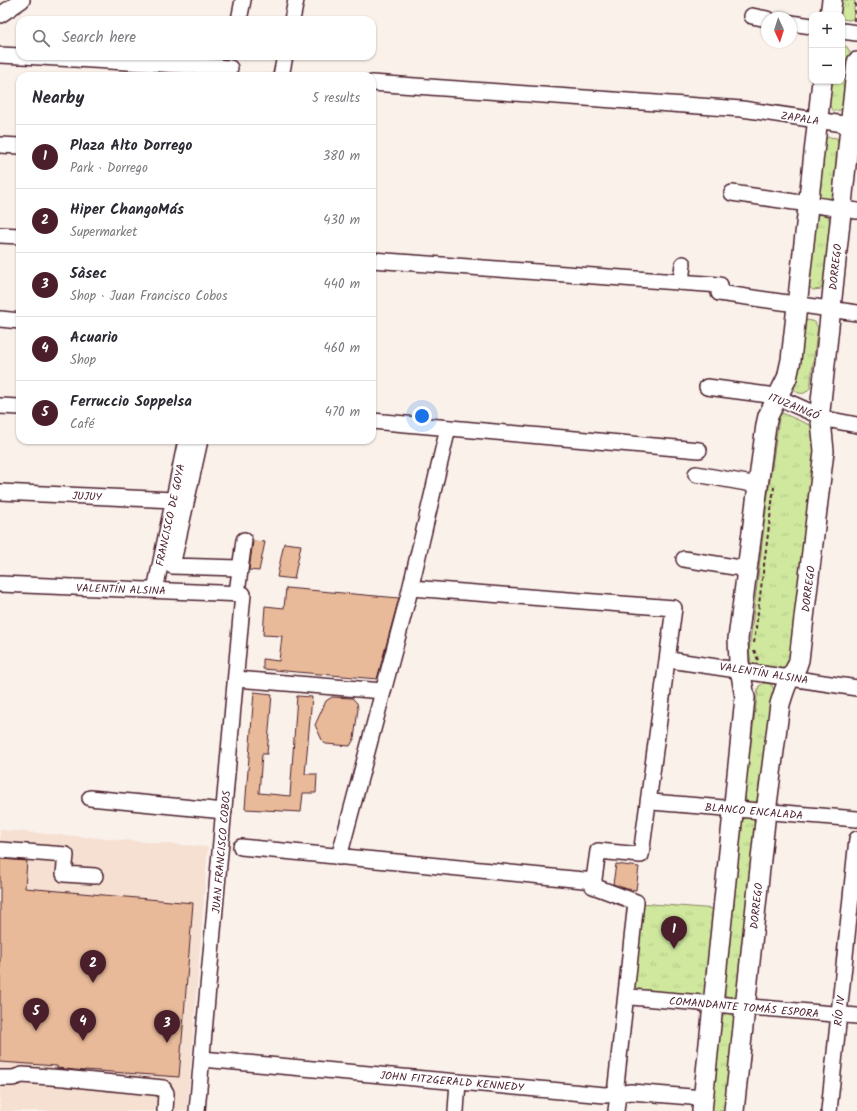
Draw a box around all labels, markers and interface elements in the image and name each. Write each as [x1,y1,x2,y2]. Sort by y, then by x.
north arrow [761,12,797,48]
map controls [809,12,845,84]
button: + [809,12,845,48]
search box [16,16,376,60]
text: Search here [62,26,136,50]
icon: search [30,27,52,49]
button: − [809,48,845,84]
text: Nearby [32,85,84,112]
text: 5 results [312,88,360,109]
street label: ZAPALA [779,107,821,131]
text: Plaza Alto Dorrego [70,134,192,158]
text: 1 [43,146,47,167]
text: 380 m [323,146,360,167]
text: Park · Dorrego [70,158,148,179]
text: Hiper ChangoMás [70,198,184,222]
text: 2 [41,210,49,231]
text: 430 m [323,210,360,231]
text: Supermarket [70,222,137,243]
street label: DORREGO [825,243,847,291]
text: 5àsec [70,262,107,286]
text: 3 [41,274,49,295]
text: 440 m [324,274,360,295]
text: Shop · Juan Francisco Cobos [70,286,227,307]
text: Acuario [70,326,118,350]
text: 4 [41,338,49,359]
text: 460 m [324,338,360,359]
text: Shop [70,350,96,371]
street label: ITUZAINGÓ [765,389,823,426]
text: Ferruccio Soppelsa [70,390,192,414]
text: 5 [42,402,48,423]
text: 470 m [325,402,360,423]
your location [412,406,432,426]
text: Café [70,414,94,435]
street label: FRANCISCO DE GOYA [151,462,191,568]
street label: JUJUY [72,487,103,507]
street label: DORREGO [797,565,821,613]
street label: VALENTÍN ALSINA [76,579,166,601]
street label: VALENTÍN ALSINA [718,658,810,690]
street label: JUAN FRANCISCO COBOS [208,790,236,914]
street label: BLANCO ENCALADA [704,799,804,825]
street label: DORREGO [746,882,768,930]
pin: 1 [661,916,687,949]
pin: 2 [80,950,106,983]
street label: COMANDANTE TOMÁS ESPORA [668,992,820,1024]
street label: RÍO IV [829,994,851,1027]
pin: 5 [23,998,49,1031]
pin: 4 [70,1008,96,1041]
pin: 3 [154,1010,180,1043]
street label: JOHN FITZGERALD KENNEDY [379,1067,525,1097]

